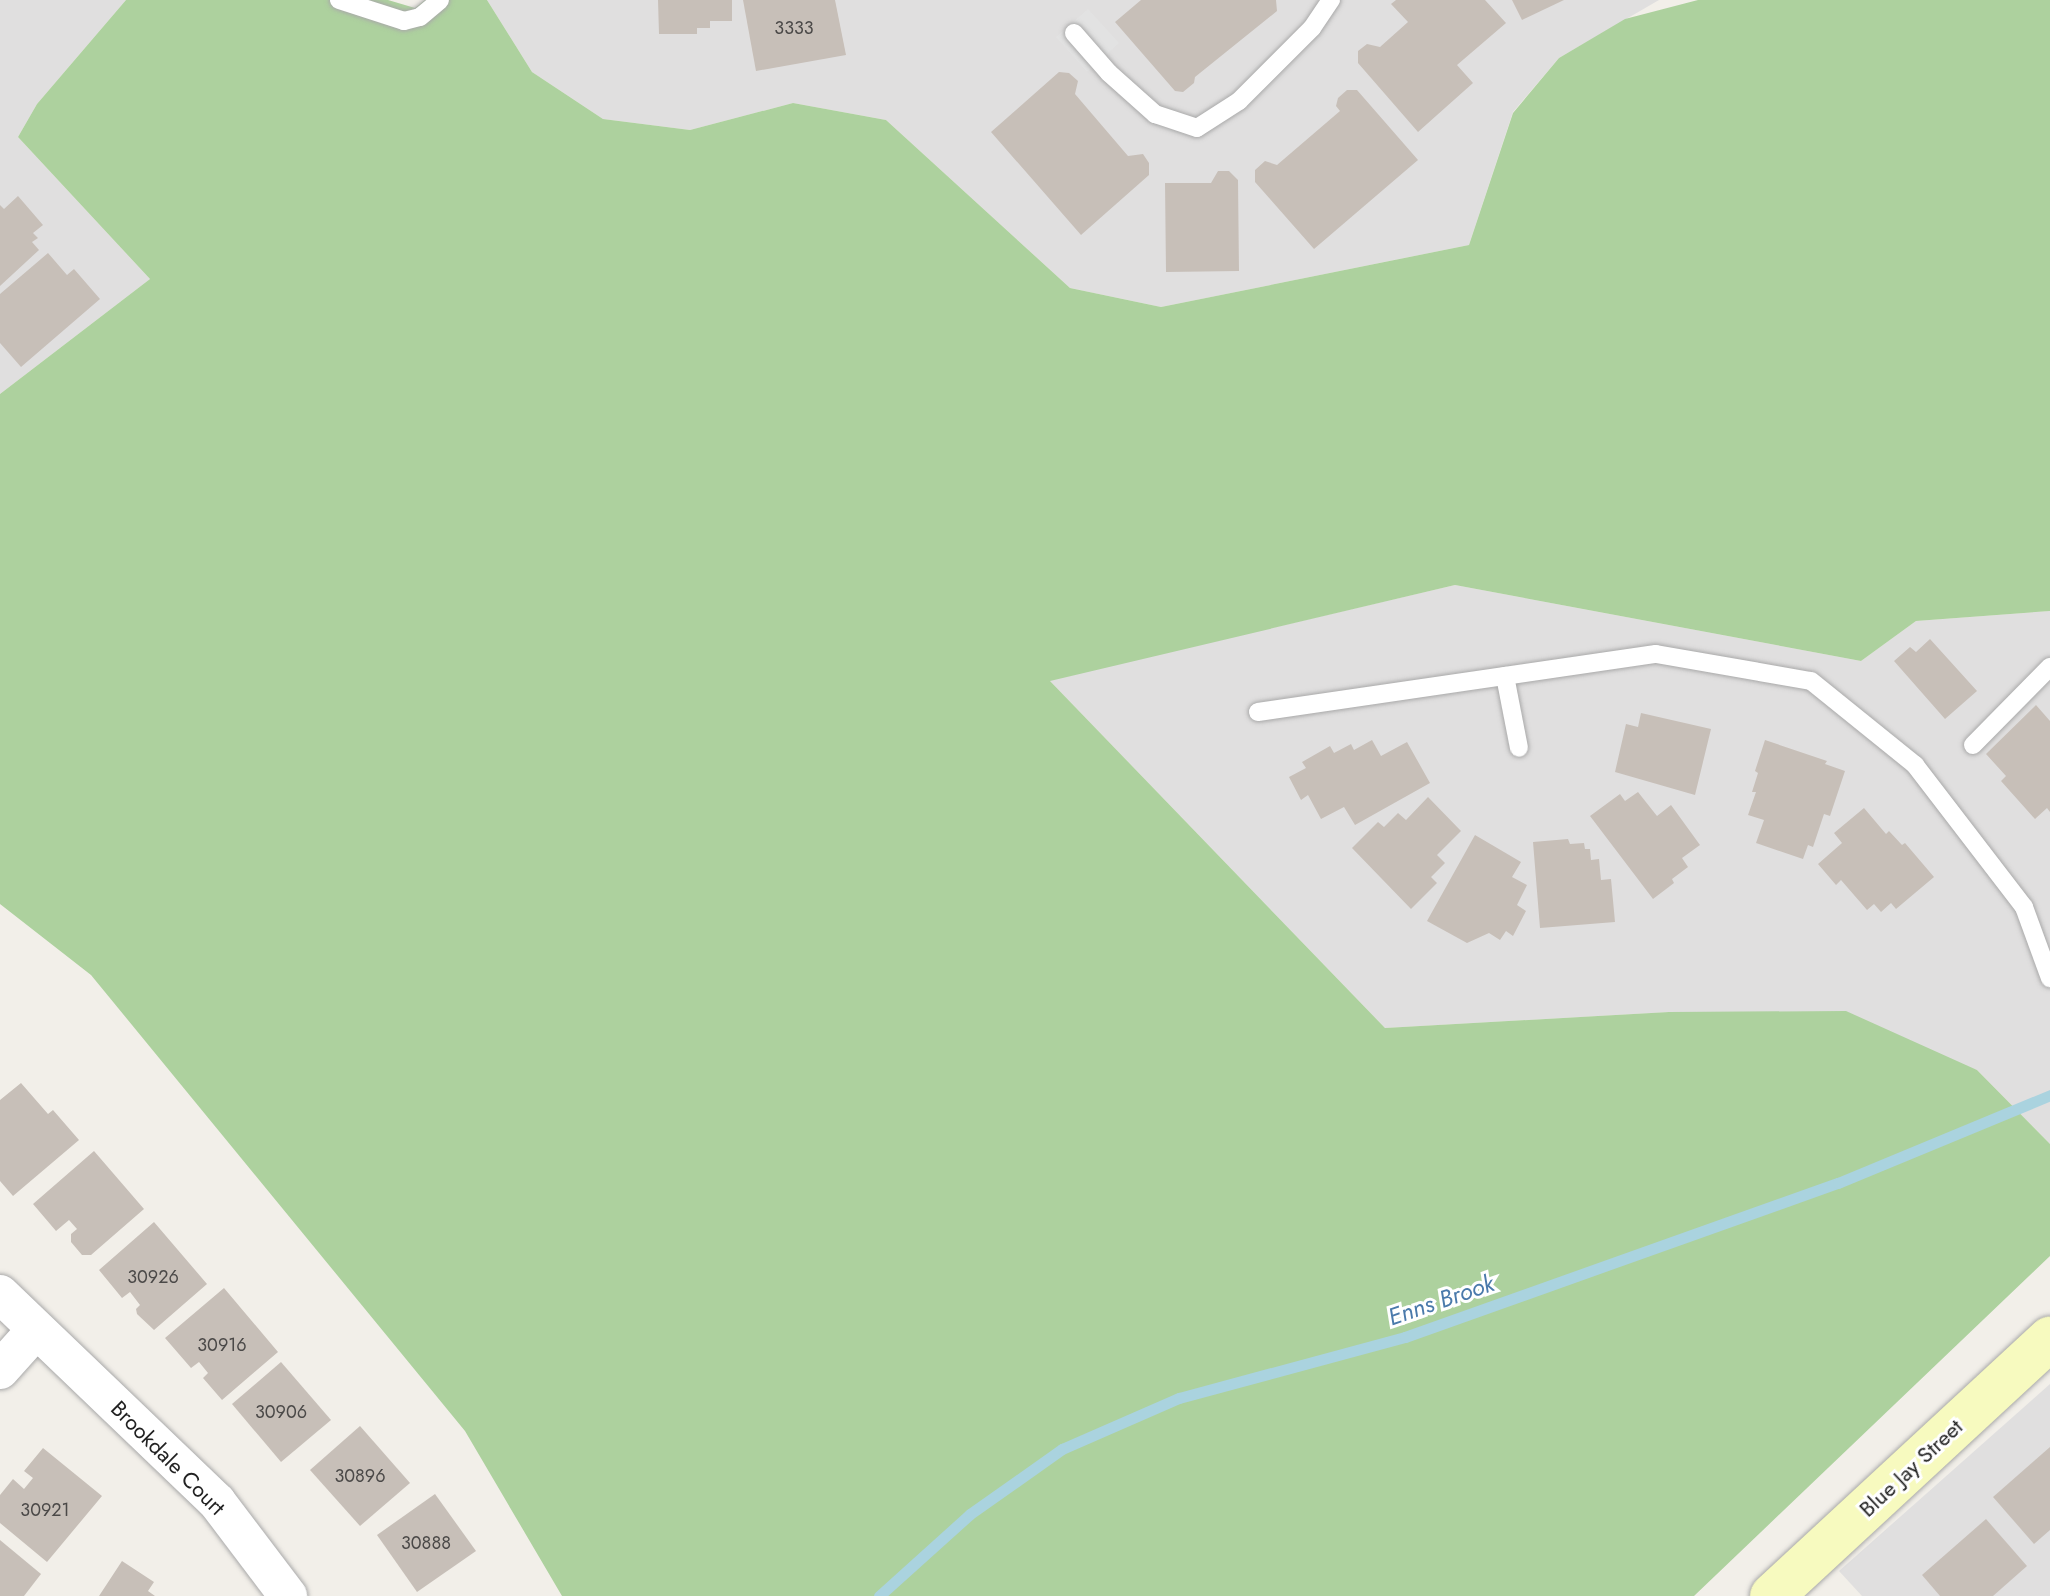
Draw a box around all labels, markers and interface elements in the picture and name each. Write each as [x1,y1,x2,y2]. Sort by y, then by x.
house number: 3333 [774,17,814,39]
house number: 30926 [127,1266,179,1288]
water label: Enns Brook [1384,1268,1498,1332]
house number: 30916 [197,1334,247,1356]
street label: Brookdale Court [105,1395,231,1521]
house number: 30906 [255,1401,307,1423]
street label: Blue Jay Street [1854,1414,1968,1522]
house number: 30896 [334,1465,386,1487]
house number: 30921 [20,1499,70,1521]
house number: 30888 [401,1532,451,1554]

